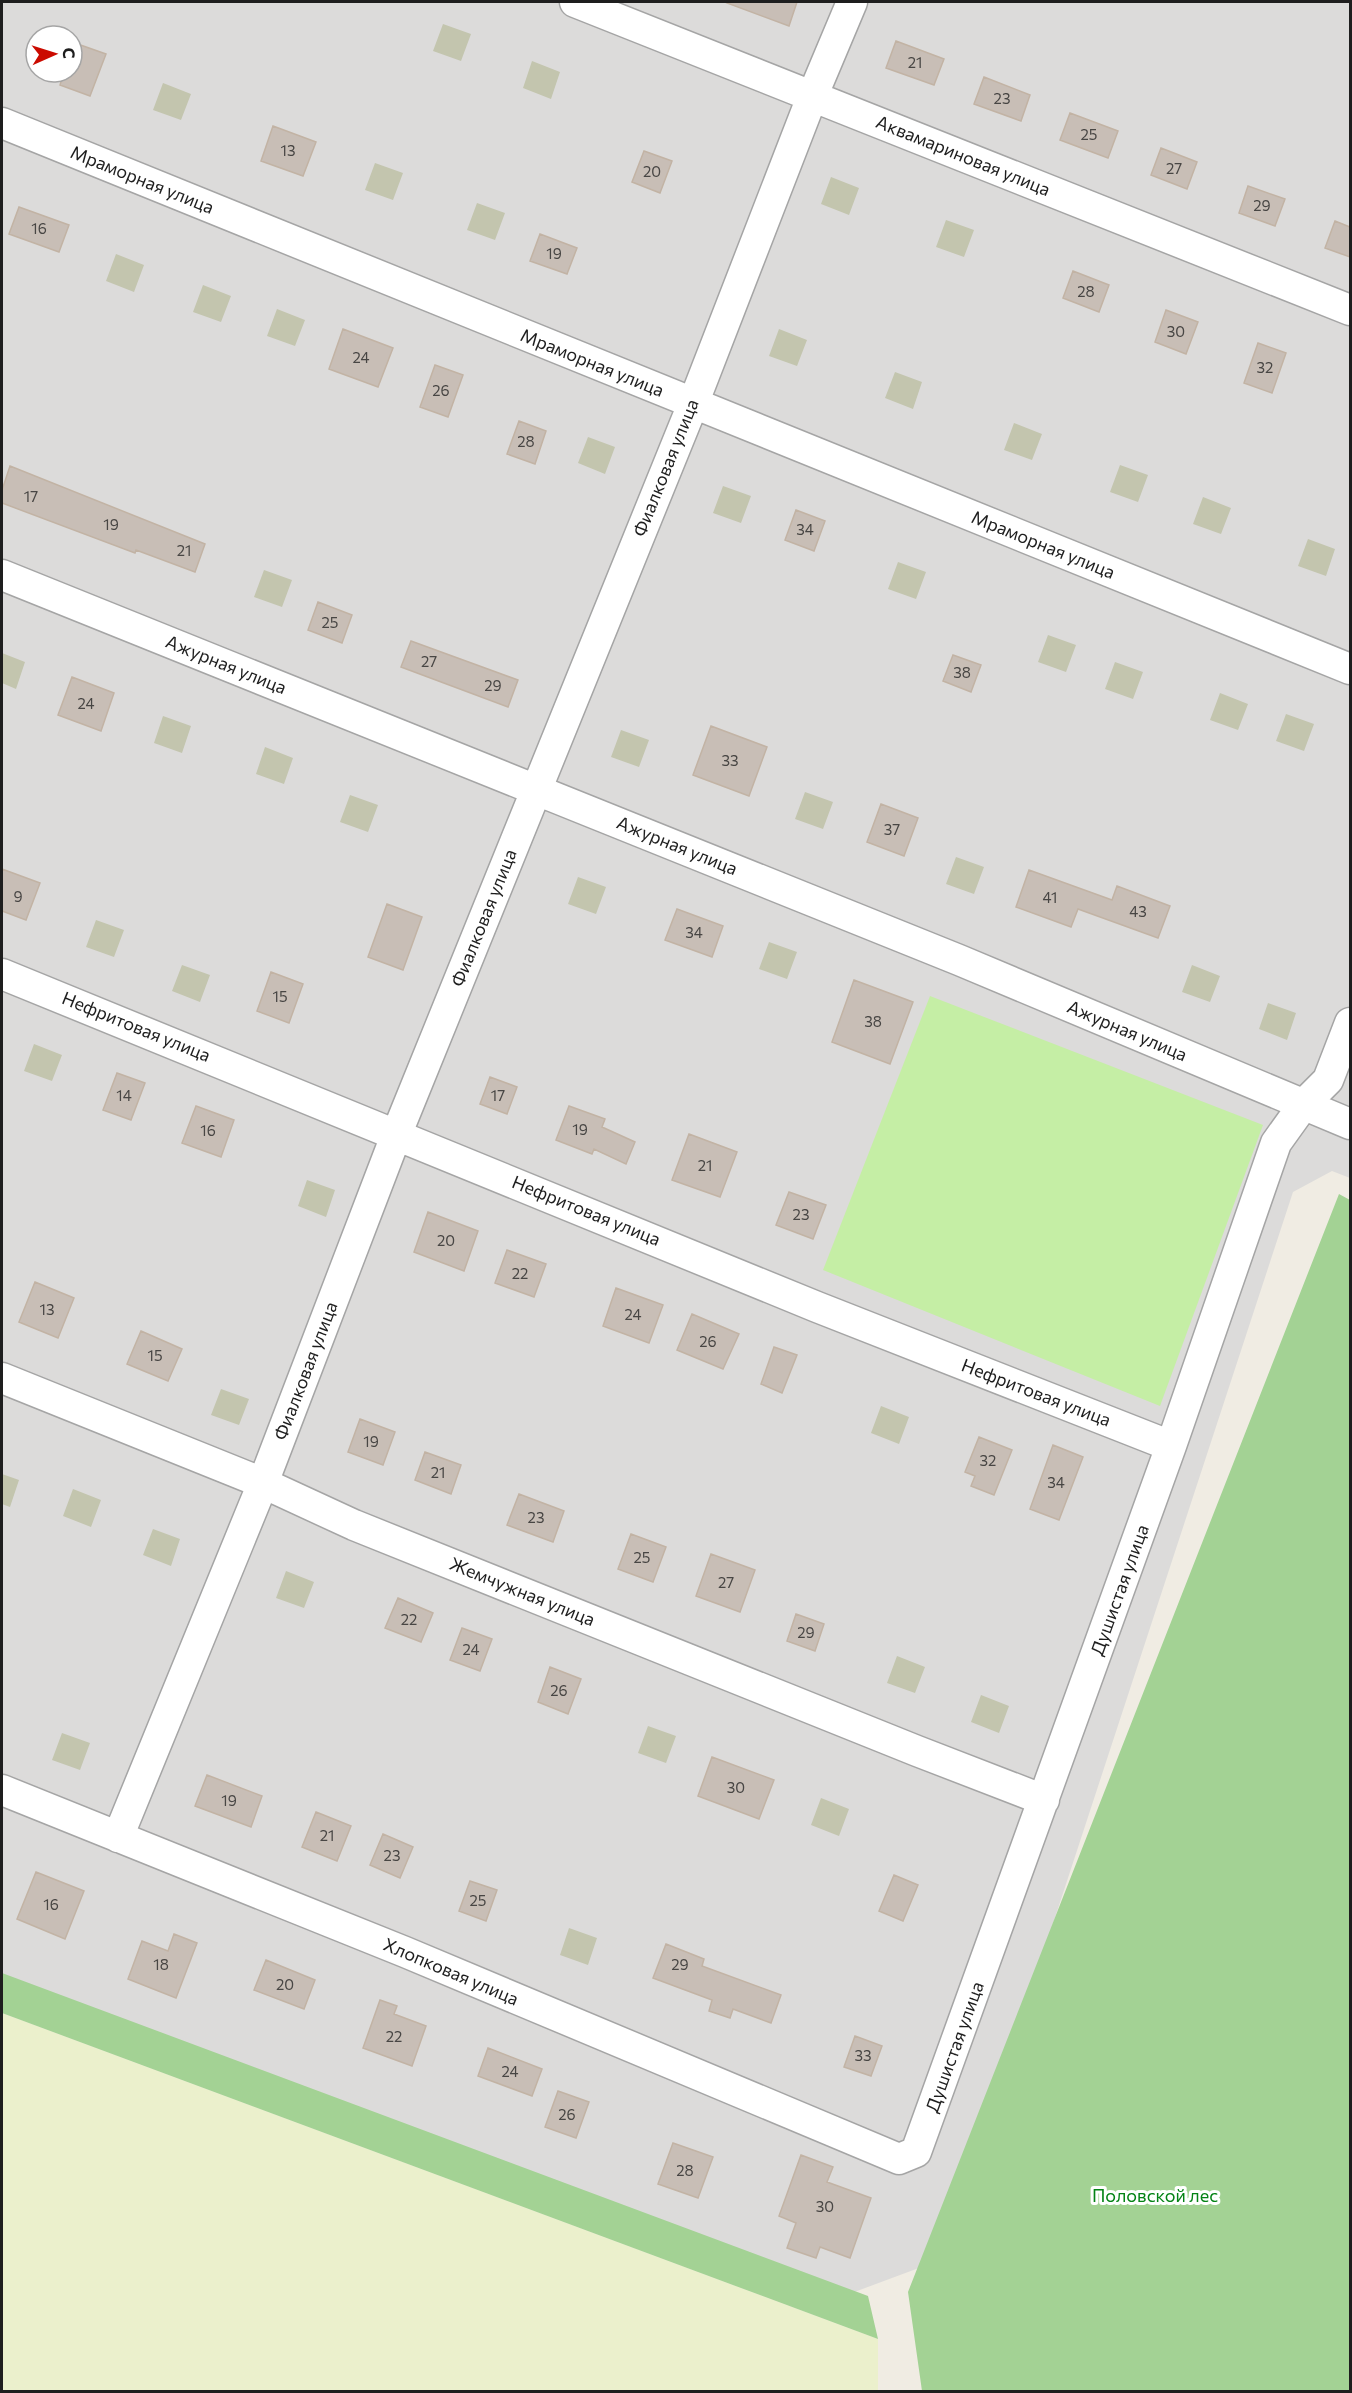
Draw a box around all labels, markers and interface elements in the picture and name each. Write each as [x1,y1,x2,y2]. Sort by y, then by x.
north arrow [24,24,84,84]
text: С [60,47,79,59]
house number: 21 [908,53,922,71]
house number: 23 [994,89,1010,107]
street label: Аквамариновая улица [873,110,1054,200]
house number: 25 [1081,125,1097,143]
street label: Мраморная улица [67,140,217,218]
house number: 13 [281,141,295,159]
house number: 27 [1166,159,1182,177]
house number: 20 [643,162,661,180]
house number: 29 [1253,196,1271,214]
house number: 16 [31,219,47,237]
house number: 19 [546,244,562,262]
house number: 28 [1077,282,1095,300]
house number: 30 [1167,322,1185,340]
street label: Мраморная улица [517,323,667,401]
house number: 24 [352,348,370,366]
house number: 32 [1257,358,1273,376]
house number: 26 [432,381,450,399]
street label: Фиалковая улица [627,396,703,540]
house number: 28 [517,432,535,450]
house number: 17 [24,487,38,505]
street label: Мраморная улица [968,505,1118,583]
house number: 19 [103,515,119,533]
house number: 34 [796,520,814,538]
house number: 21 [177,541,191,559]
house number: 25 [322,613,338,631]
street label: Ажурная улица [163,630,290,698]
house number: 27 [421,652,437,670]
house number: 38 [953,663,971,681]
house number: 29 [484,676,502,694]
house number: 24 [77,694,95,712]
house number: 33 [721,751,739,769]
street label: Ажурная улица [614,811,741,879]
house number: 37 [884,820,900,838]
street label: Фиалковая улица [445,846,521,990]
house number: 9 [13,887,23,905]
house number: 41 [1043,888,1057,906]
house number: 43 [1129,902,1147,920]
house number: 34 [685,923,703,941]
street label: Нефритовая улица [59,986,214,1066]
house number: 15 [272,987,288,1005]
street label: Ажурная улица [1064,995,1191,1065]
house number: 38 [864,1012,882,1030]
house number: 14 [116,1086,132,1104]
house number: 17 [491,1086,505,1104]
house number: 19 [572,1120,588,1138]
house number: 16 [200,1121,216,1139]
house number: 21 [698,1156,712,1174]
street label: Нефритовая улица [509,1170,664,1250]
house number: 23 [793,1205,809,1223]
house number: 20 [437,1231,455,1249]
house number: 22 [512,1264,528,1282]
street label: Фиалковая улица [269,1298,342,1443]
house number: 13 [40,1300,54,1318]
house number: 24 [624,1305,642,1323]
house number: 26 [699,1332,717,1350]
house number: 15 [147,1346,163,1364]
street label: Нефритовая улица [959,1353,1114,1431]
house number: 19 [363,1432,379,1450]
house number: 32 [980,1451,996,1469]
house number: 21 [431,1463,445,1481]
house number: 34 [1047,1473,1065,1491]
house number: 23 [528,1508,544,1526]
street label: Душистая улица [1085,1521,1153,1658]
house number: 25 [634,1548,650,1566]
street label: Жемчужная улица [446,1552,598,1630]
house number: 27 [718,1573,734,1591]
house number: 22 [401,1610,417,1628]
house number: 29 [797,1623,815,1641]
house number: 24 [462,1640,480,1658]
house number: 26 [550,1681,568,1699]
house number: 30 [727,1778,745,1796]
house number: 19 [221,1791,237,1809]
house number: 21 [320,1826,334,1844]
house number: 23 [384,1846,400,1864]
house number: 25 [470,1891,486,1909]
house number: 16 [43,1895,59,1913]
street label: Хлопковая улица [381,1933,522,2009]
house number: 18 [153,1955,169,1973]
house number: 29 [671,1955,689,1973]
house number: 20 [276,1975,294,1993]
street label: Душистая улица [920,1978,988,2115]
house number: 22 [386,2027,402,2045]
house number: 33 [854,2046,872,2064]
house number: 24 [501,2062,519,2080]
house number: 26 [558,2105,576,2123]
house number: 28 [676,2161,694,2179]
park label: Половской лес [1092,2184,1218,2206]
house number: 30 [816,2197,834,2215]

